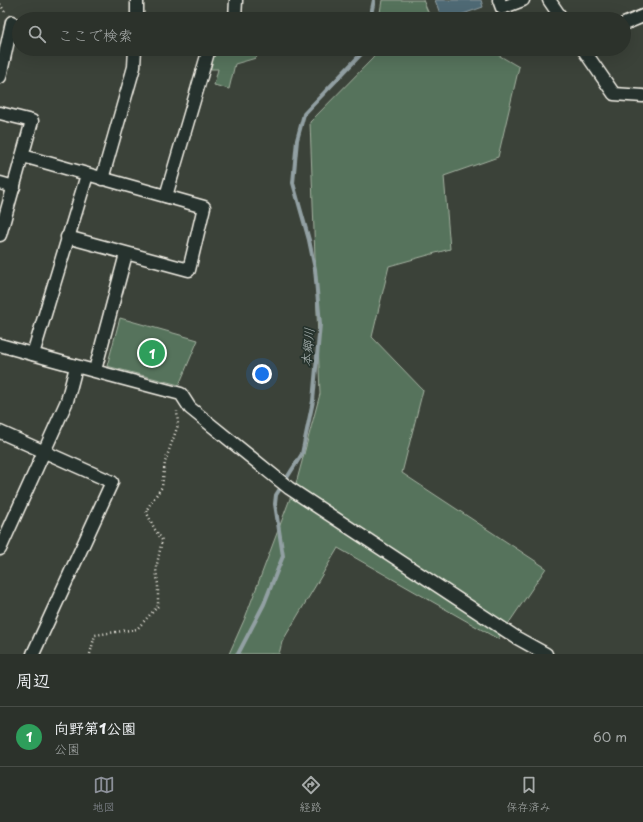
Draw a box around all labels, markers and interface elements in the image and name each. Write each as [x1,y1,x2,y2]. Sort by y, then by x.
search box [12,12,631,56]
icon: search [26,23,48,45]
text: ここで検索 [58,23,133,46]
water label: 本郷川 [296,327,318,367]
pin: 1 [139,338,165,368]
your location [252,364,272,384]
text: 周辺 [16,667,50,693]
text: 向野第1公園 [54,716,136,739]
text: 1 [26,727,32,746]
text: 60 m [593,727,627,746]
text: 公園 [54,739,80,758]
tab: 地図 [93,774,115,815]
tab: 経路 [300,774,322,815]
tab: 保存済み [507,774,551,815]

